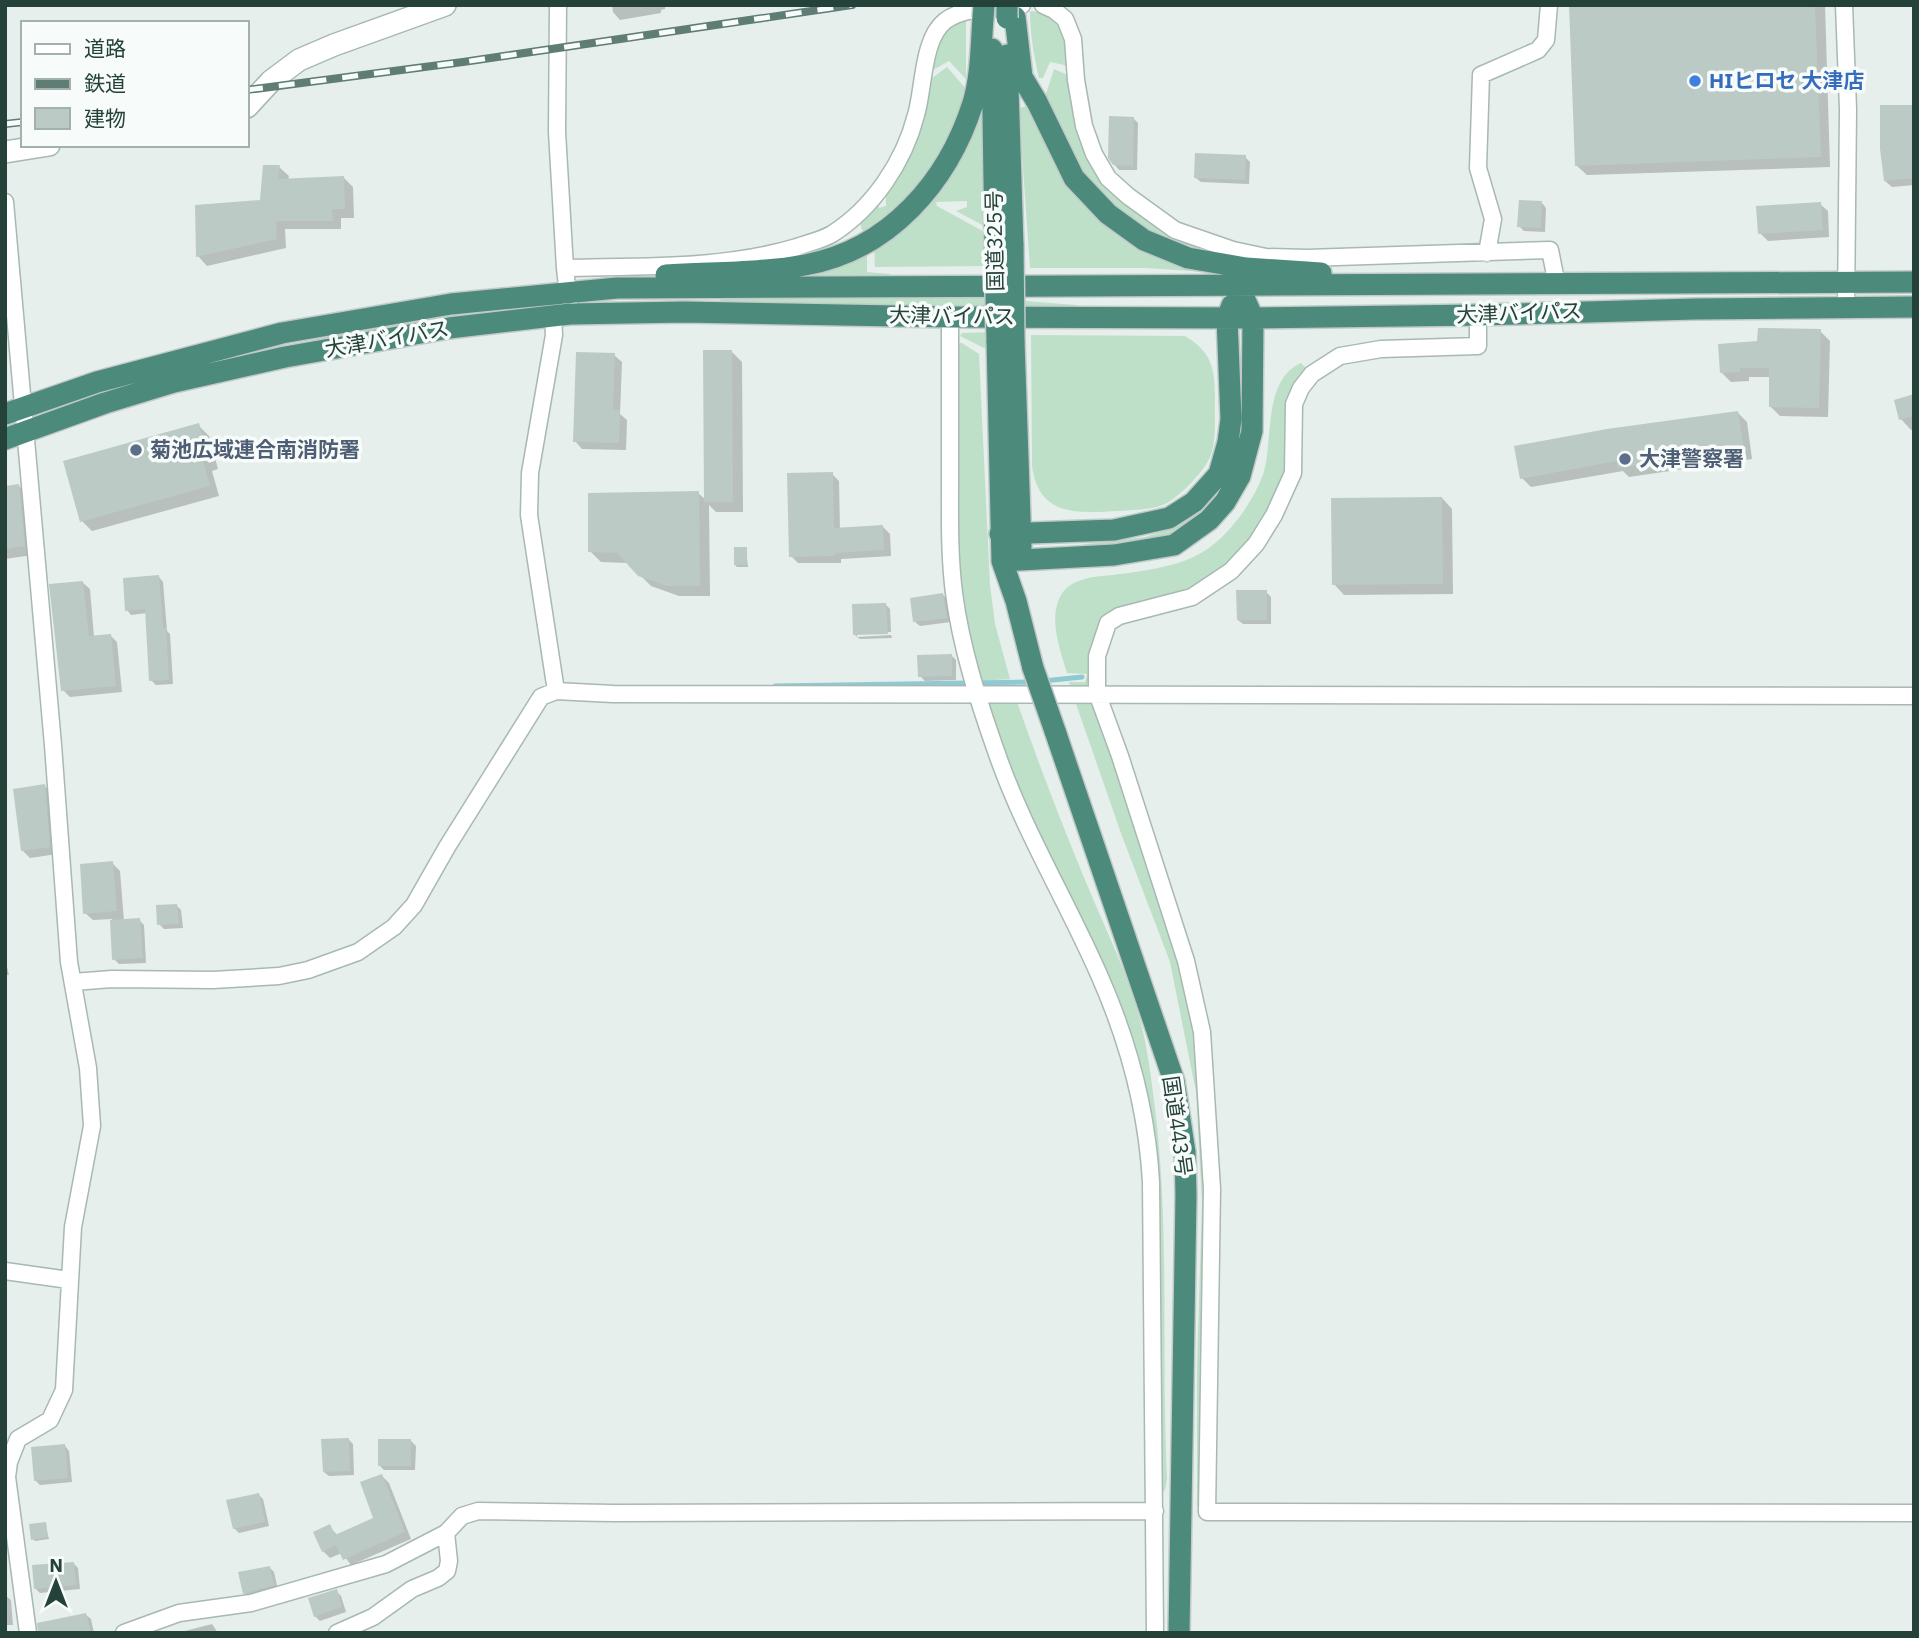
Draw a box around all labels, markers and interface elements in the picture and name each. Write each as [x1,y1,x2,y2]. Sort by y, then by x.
legend [21,21,248,147]
text: 道路 [84,34,126,62]
place label: HIヒロセ 大津店 [1709,66,1864,94]
text: 鉄道 [84,69,126,97]
marker: HIヒロセ 大津店 [1687,73,1703,89]
text: 建物 [84,104,126,132]
street label: 国道325号 [979,190,1009,292]
street label: 大津バイパス [1456,296,1582,328]
street label: 大津バイパス [889,300,1015,330]
street label: 大津バイパス [323,313,451,363]
place label: 菊池広域連合南消防署 [150,435,360,463]
marker: 菊池広域連合南消防署 [128,442,144,458]
place label: 大津警察署 [1639,444,1744,472]
marker: 大津警察署 [1617,451,1633,467]
street label: 国道443号 [1157,1074,1199,1178]
north arrow [21,1547,91,1617]
text: N [49,1553,63,1577]

